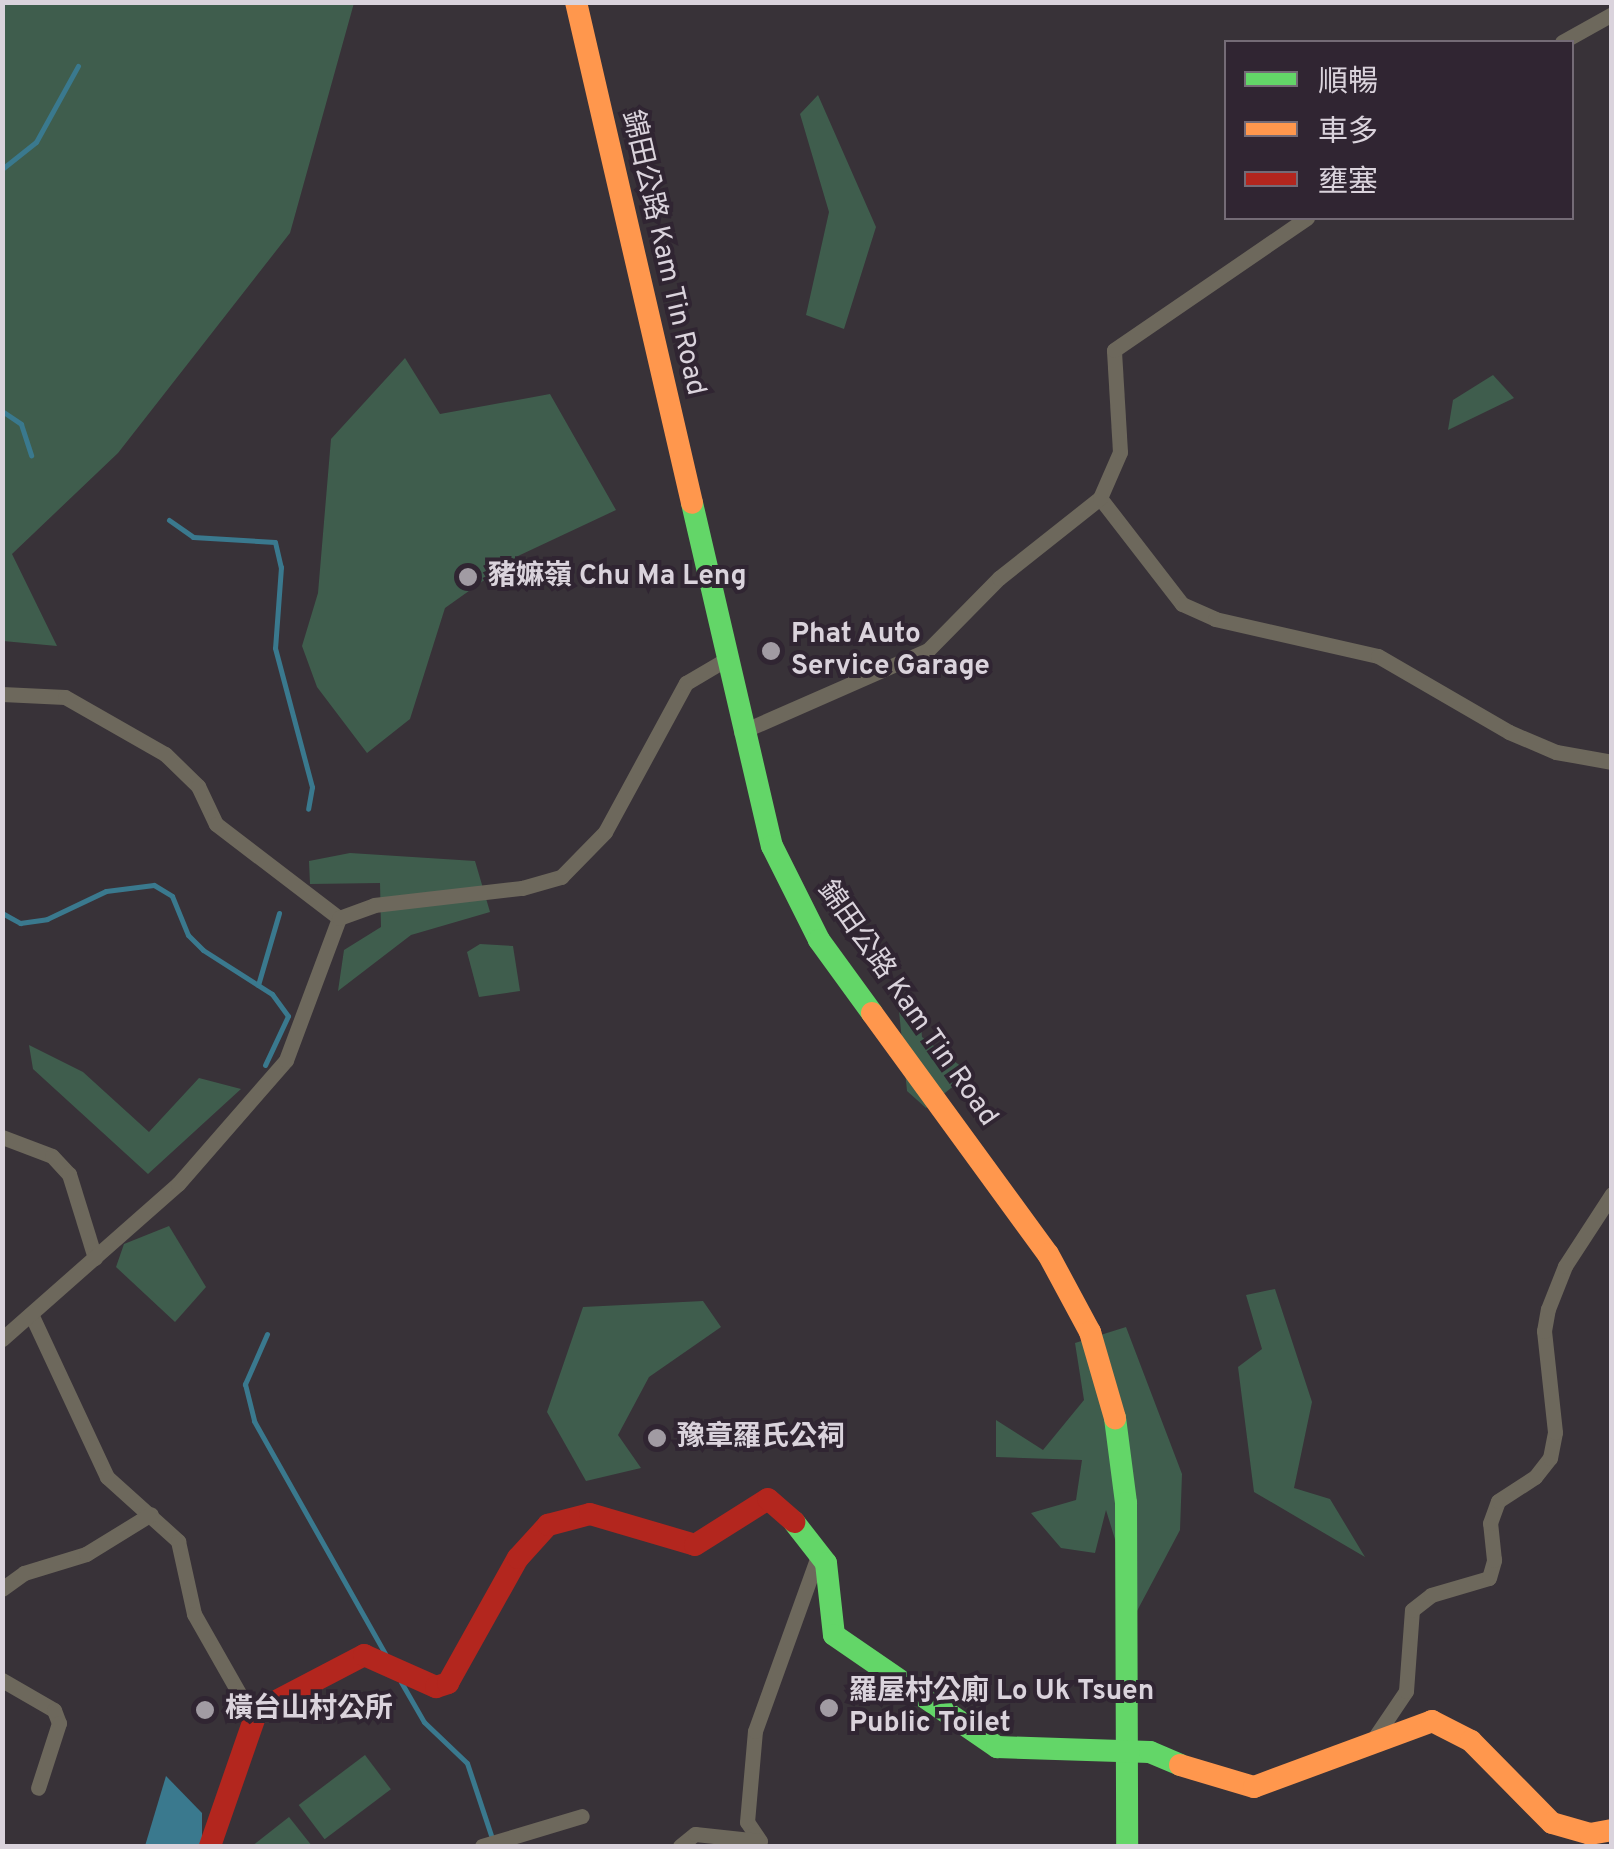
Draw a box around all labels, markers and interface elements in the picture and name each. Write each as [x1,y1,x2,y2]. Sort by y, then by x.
legend [1224,40,1574,220]
text: 順暢 [1318,65,1378,102]
street label: 錦田公路 Kam Tin Road [614,107,712,399]
text: 車多 [1318,115,1378,152]
text: 壅塞 [1318,165,1378,202]
place label: 豬嫲嶺 Chu Ma Leng [488,560,747,594]
marker: 豬嫲嶺 Chu Ma Leng [457,566,479,588]
place label: Phat Auto Service Garage [791,618,990,684]
marker: Phat Auto Service Garage [760,640,782,662]
street label: 錦田公路 Kam Tin Road [809,875,1005,1133]
place label: 豫章羅氏公祠 [677,1421,845,1455]
marker: 豫章羅氏公祠 [646,1427,668,1449]
place label: 羅屋村公廁 Lo Uk Tsuen Public Toilet [849,1675,1154,1741]
place label: 橫台山村公所 [225,1693,393,1727]
marker: 羅屋村公廁 Lo Uk Tsuen Public Toilet [818,1697,840,1719]
marker: 橫台山村公所 [194,1699,216,1721]

